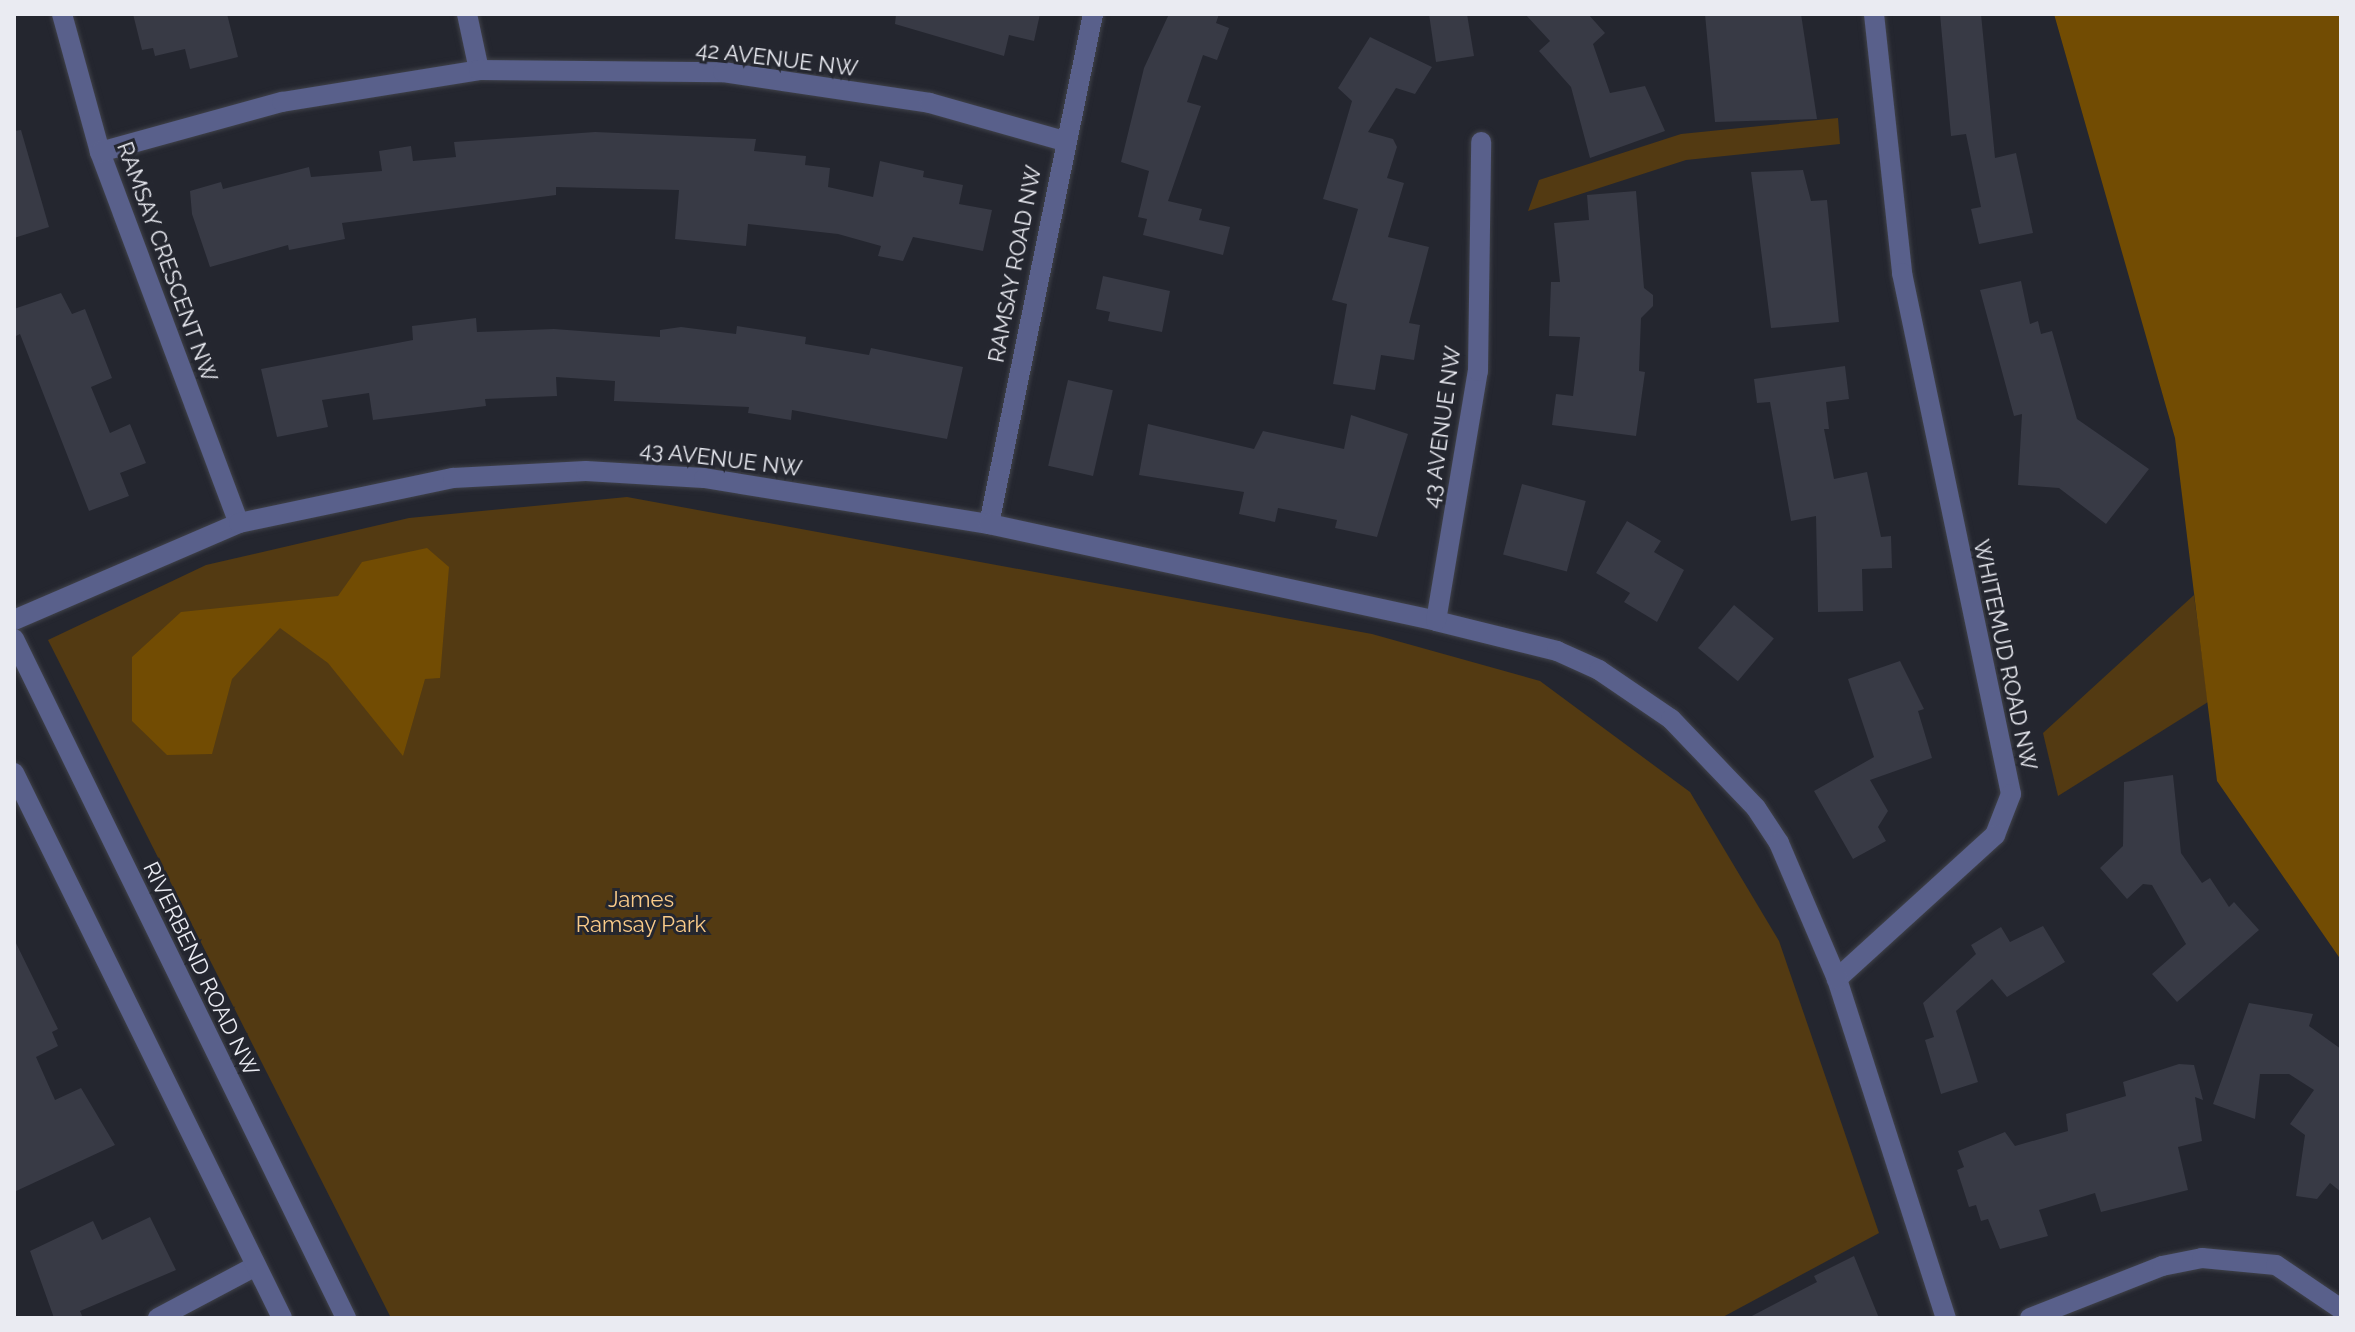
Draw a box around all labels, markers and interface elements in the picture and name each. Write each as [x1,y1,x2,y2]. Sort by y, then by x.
street label: 42 AVENUE NW [694,36,860,82]
street label: RAMSAY CRESCENT NW [111,138,223,386]
street label: RAMSAY ROAD NW [983,163,1047,365]
street label: 43 AVENUE NW [1418,344,1466,510]
street label: 43 AVENUE NW [638,436,804,482]
street label: WHITEMUD ROAD NW [1968,537,2042,773]
street label: RIVERBEND ROAD NW [138,857,264,1081]
park label: James Ramsay Park [575,886,707,938]

